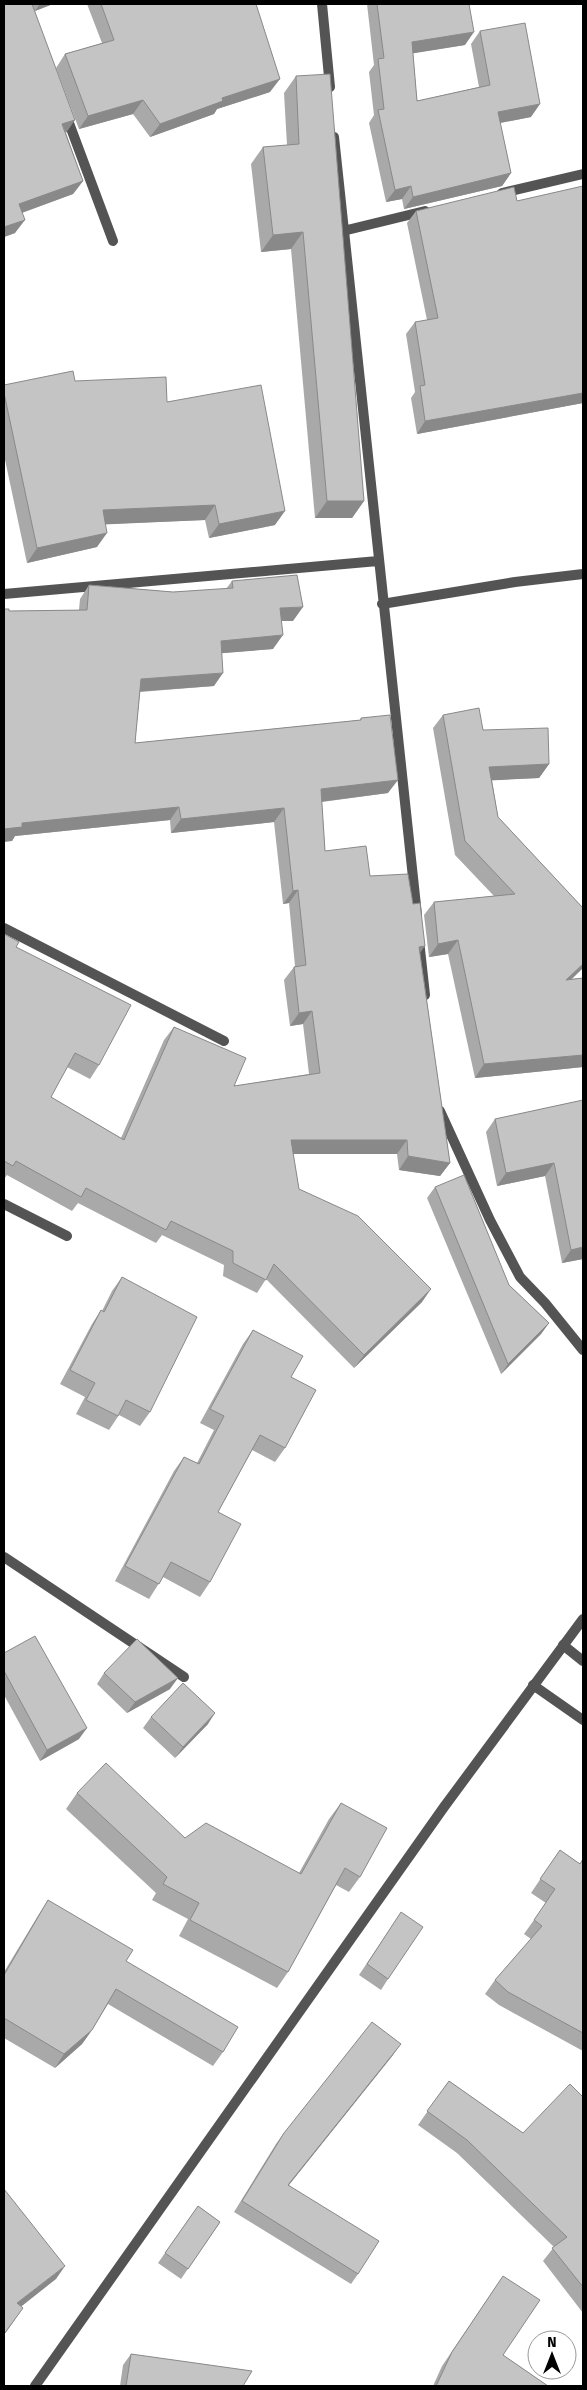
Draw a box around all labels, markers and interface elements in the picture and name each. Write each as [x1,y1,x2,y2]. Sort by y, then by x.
north arrow [527,2330,577,2380]
text: N [547,2334,557,2351]

